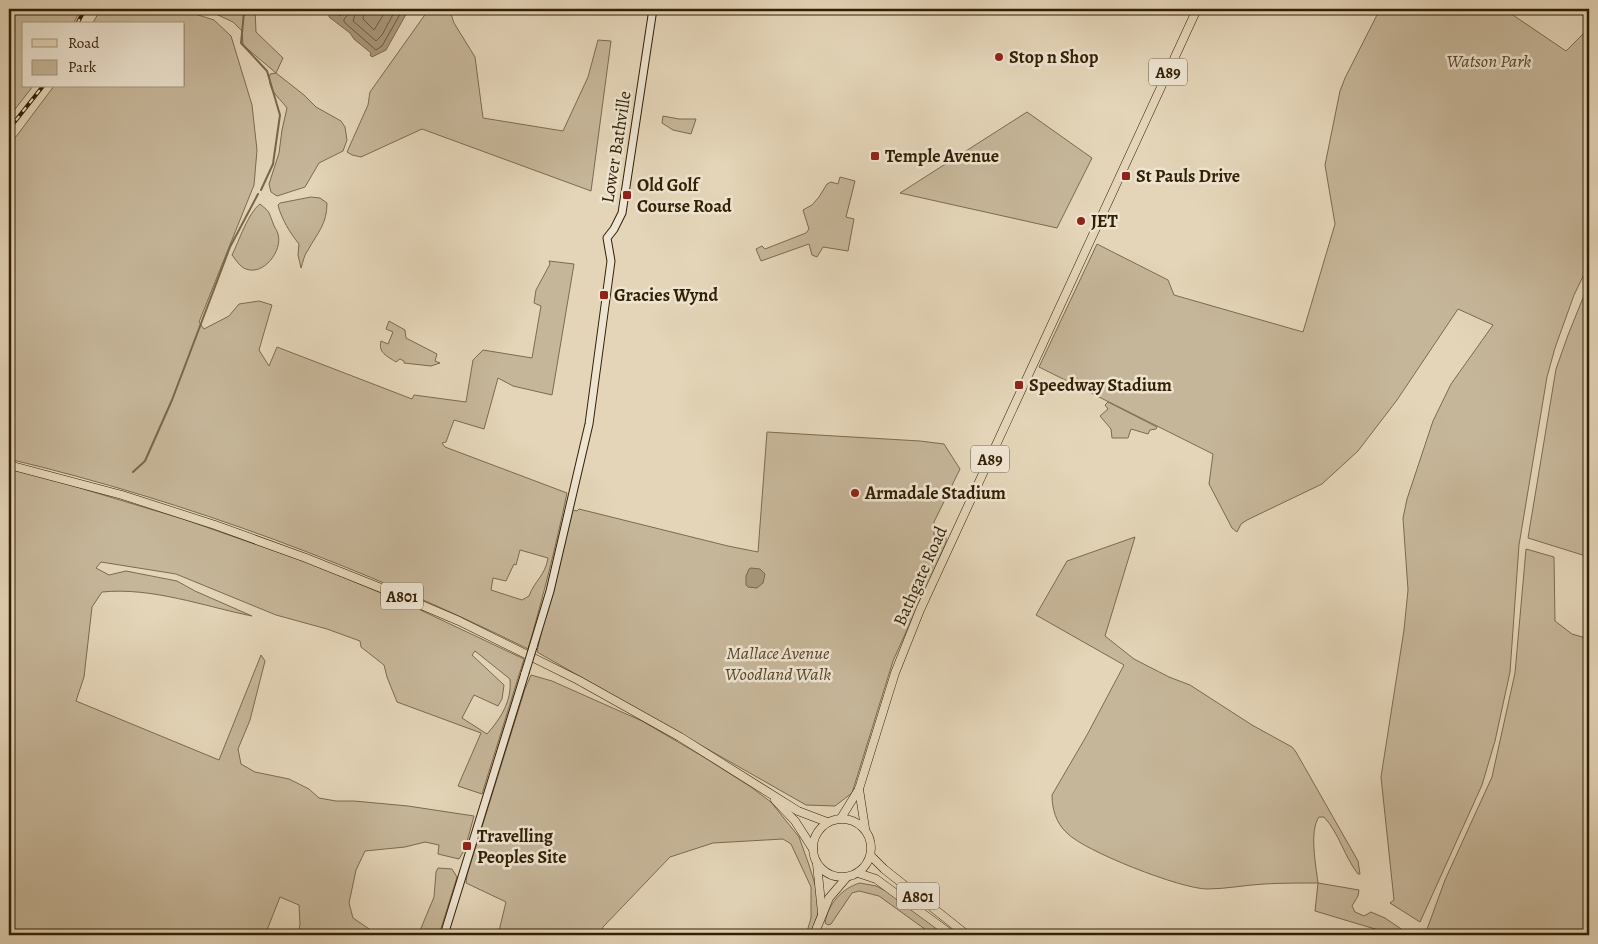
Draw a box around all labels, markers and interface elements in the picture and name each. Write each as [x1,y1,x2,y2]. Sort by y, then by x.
legend [22,22,185,88]
text: Road [68,33,100,53]
place label: Stop n Shop [1009,45,1099,69]
park label: Watson Park [1447,49,1531,73]
marker: Stop n Shop [993,51,1005,63]
text: Park [68,57,97,77]
road number: A89 [1149,58,1187,86]
street label: Lower Bathville [595,89,637,205]
place label: Temple Avenue [885,144,999,168]
marker: Temple Avenue [869,150,881,162]
place label: St Pauls Drive [1136,164,1240,188]
marker: St Pauls Drive [1120,170,1132,182]
place label: Old Golf Course Road [637,173,732,218]
marker: Old Golf Course Road [621,189,633,201]
place label: JET [1091,209,1119,233]
marker: JET [1075,215,1087,227]
place label: Gracies Wynd [614,283,718,307]
marker: Gracies Wynd [598,289,610,301]
place label: Speedway Stadium [1029,373,1172,397]
marker: Speedway Stadium [1013,379,1025,391]
road number: A89 [971,446,1009,472]
place label: Armadale Stadium [864,481,1006,505]
marker: Armadale Stadium [849,487,861,499]
street label: Bathgate Road [887,522,953,630]
road number: A801 [381,582,423,610]
park label: Mallace Avenue Woodland Walk [725,641,831,686]
place label: Travelling Peoples Site [477,824,567,869]
marker: Travelling Peoples Site [461,840,473,852]
road number: A801 [897,882,939,909]

